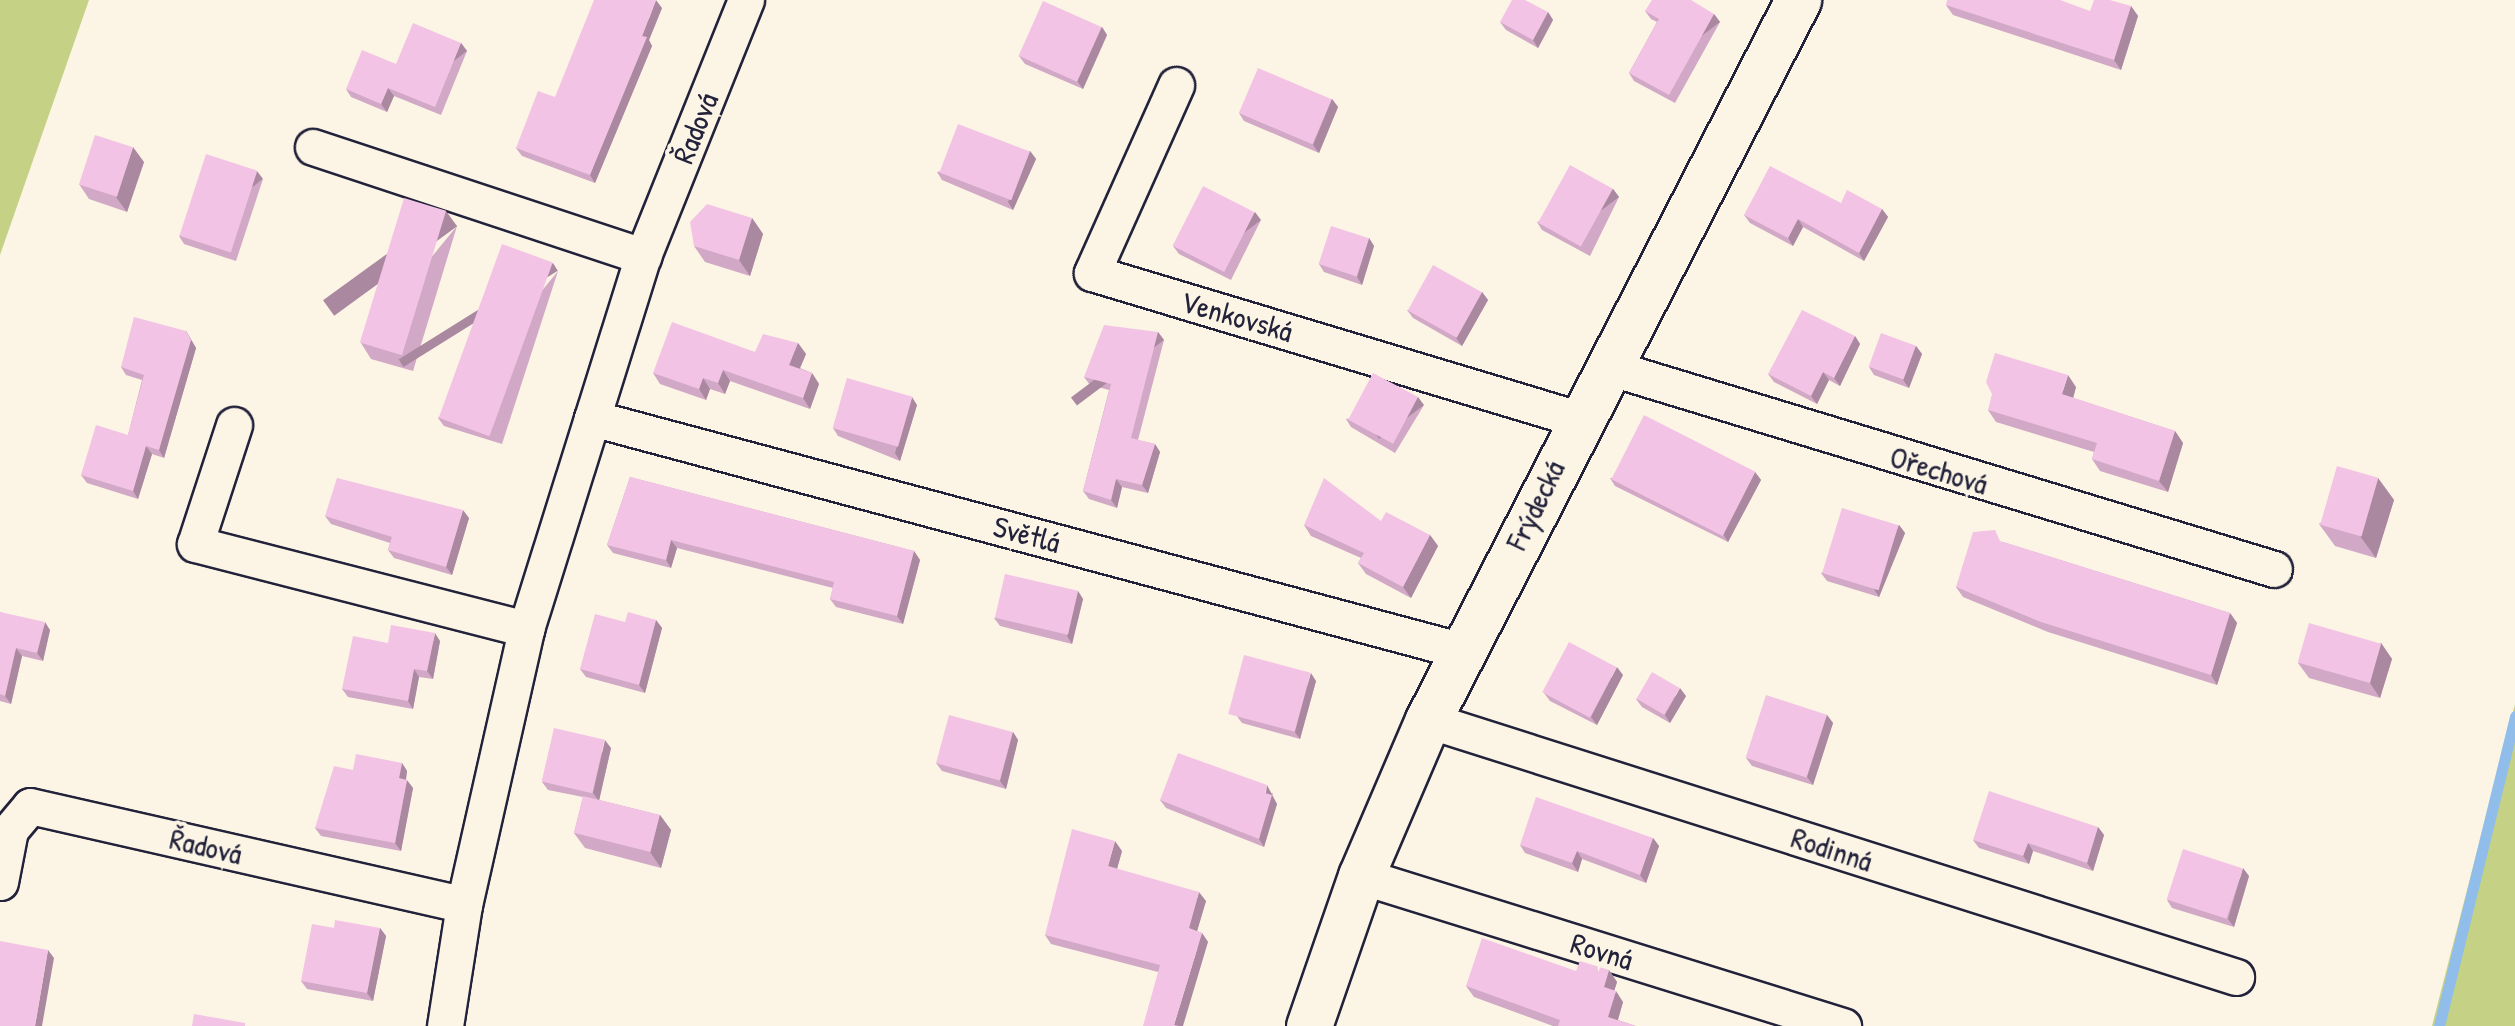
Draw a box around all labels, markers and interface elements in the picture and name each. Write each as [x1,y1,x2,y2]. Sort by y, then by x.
street label: Řadová [665,87,725,169]
street label: Venkovská [1177,283,1297,349]
street label: Ořechová [1886,438,1992,502]
street label: Frýdecká [1498,454,1572,556]
street label: Světlá [990,508,1064,560]
street label: Rodinná [1787,819,1877,879]
street label: Řadová [166,820,246,872]
street label: Rovná [1567,925,1637,977]

